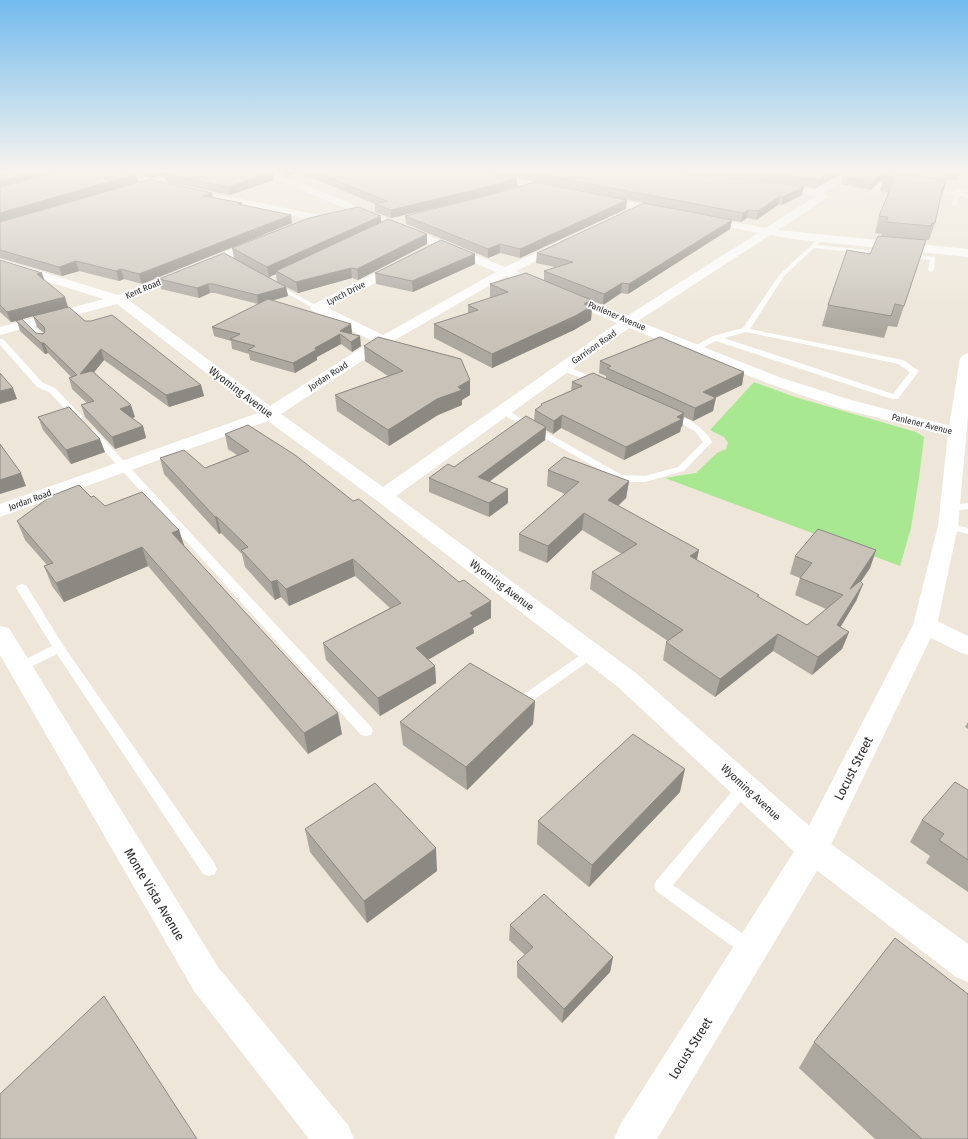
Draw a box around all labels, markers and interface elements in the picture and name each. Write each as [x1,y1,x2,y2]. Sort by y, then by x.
street label: Kent Road [124,277,162,301]
street label: Lynch Drive [325,279,367,307]
street label: Panlener Avenue [587,299,648,333]
street label: Garrison Road [570,328,618,366]
street label: Jordan Road [306,360,350,392]
street label: Wyoming Avenue [206,364,275,421]
street label: Panlener Avenue [891,412,954,436]
street label: Jordan Road [7,488,53,512]
street label: Wyoming Avenue [467,557,536,614]
street label: Locust Street [831,733,876,803]
street label: Wyoming Avenue [718,761,783,823]
street label: Monte Vista Avenue [121,846,188,943]
street label: Locust Street [666,1014,716,1082]

